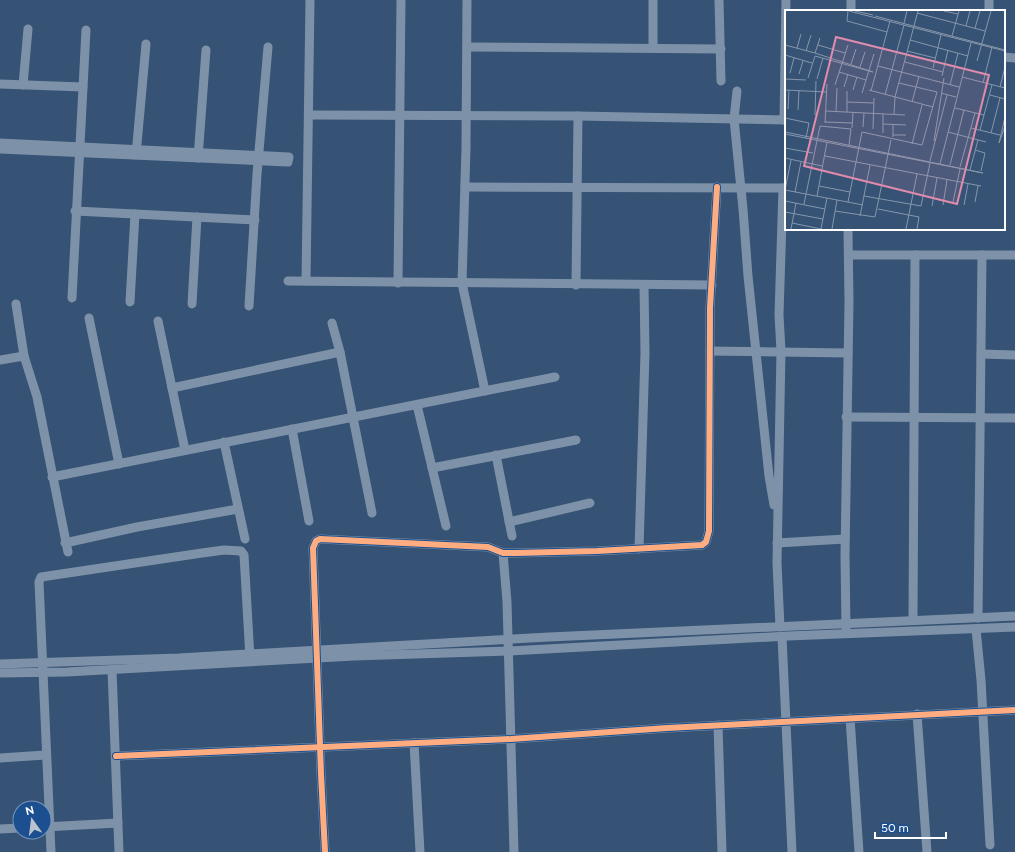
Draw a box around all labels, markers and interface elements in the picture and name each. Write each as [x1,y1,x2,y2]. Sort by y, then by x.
inset map [785,10,1005,230]
north arrow [12,800,52,840]
text: N [24,803,35,818]
scale bar [875,814,946,840]
text: 50 m [881,821,909,835]

